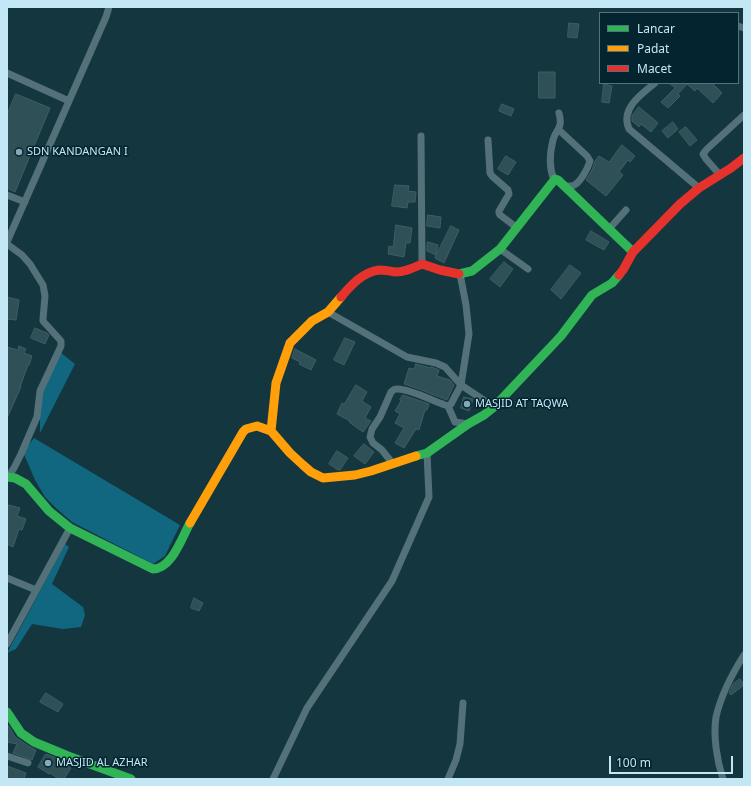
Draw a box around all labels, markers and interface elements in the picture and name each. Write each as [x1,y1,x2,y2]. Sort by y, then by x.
legend [599,12,739,84]
text: Lancar [637,20,675,37]
text: Padat [637,40,669,57]
text: Macet [637,60,671,77]
place label: SDN KANDANGAN I [27,145,128,159]
marker: SDN KANDANGAN I [14,147,24,157]
place label: MASJID AT TAQWA [475,397,568,411]
marker: MASJID AT TAQWA [462,399,472,409]
scale bar [611,748,735,774]
text: 100 m [616,754,651,771]
place label: MASJID AL AZHAR [56,756,148,770]
marker: MASJID AL AZHAR [43,758,53,768]

